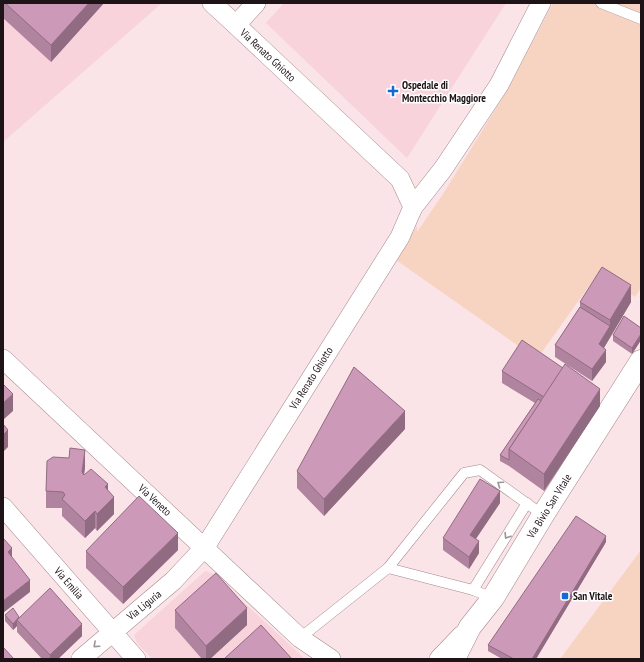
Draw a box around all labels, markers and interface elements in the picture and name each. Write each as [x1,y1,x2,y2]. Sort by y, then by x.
street label: Via Renato Ghiotto [237,25,299,84]
place label: Ospedale di Montecchio Maggiore [402,78,486,105]
marker: Ospedale di Montecchio Maggiore [387,85,399,97]
street label: Via Renato Ghiotto [286,344,336,413]
street label: Via Bivio San Vitale [523,471,575,542]
street label: Via Veneto [135,481,175,519]
one-way arrow [498,482,505,489]
one-way arrow [504,532,511,539]
street label: Via Emilia [51,563,87,602]
street label: Via Liguria [123,587,164,624]
place label: San Vitale [573,589,613,603]
marker: San Vitale [560,591,570,601]
one-way arrow [93,641,101,648]

